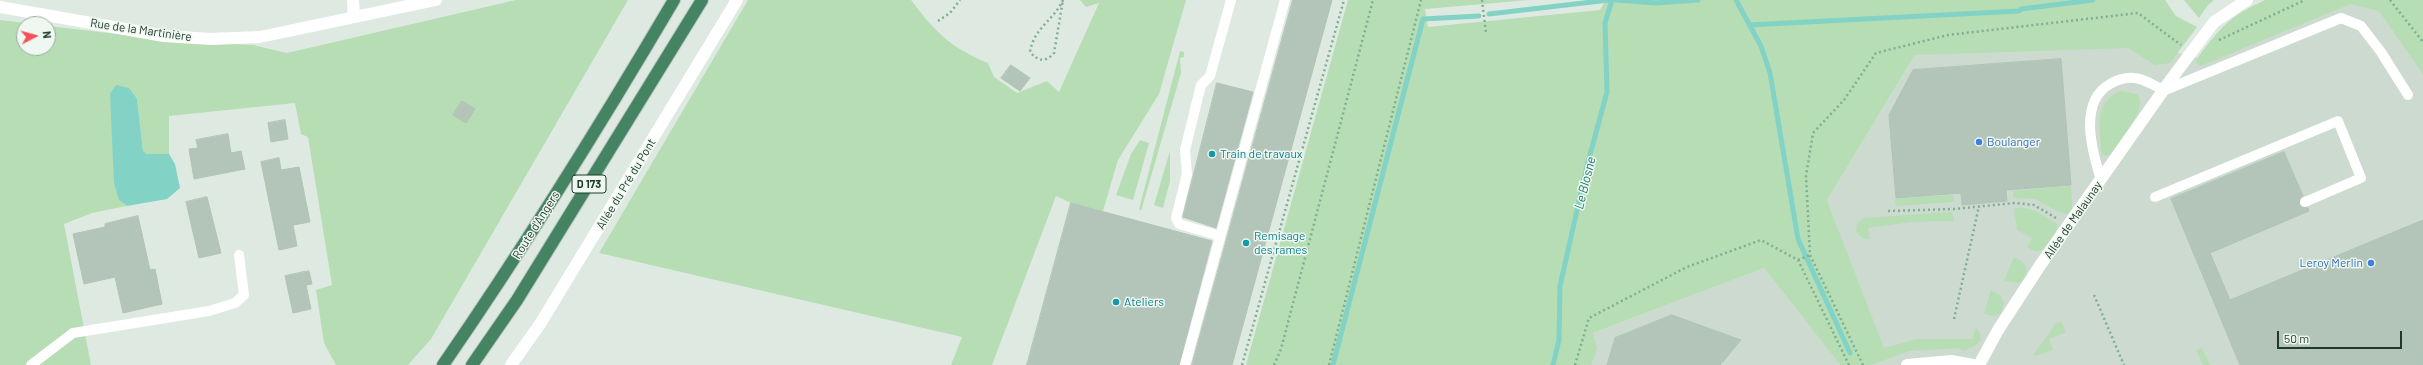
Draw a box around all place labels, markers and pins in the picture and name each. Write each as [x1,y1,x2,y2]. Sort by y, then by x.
place label: Boulanger [1987,135,2040,149]
marker: Boulanger [1974,137,1984,147]
place label: Train de travaux [1220,147,1303,161]
marker: Train de travaux [1207,149,1217,159]
place label: Remisage des rames [1254,229,1307,257]
marker: Remisage des rames [1241,238,1251,248]
place label: Leroy Merlin [2300,256,2363,270]
marker: Leroy Merlin [2366,258,2376,268]
place label: Ateliers [1124,295,1164,309]
marker: Ateliers [1111,297,1121,307]

